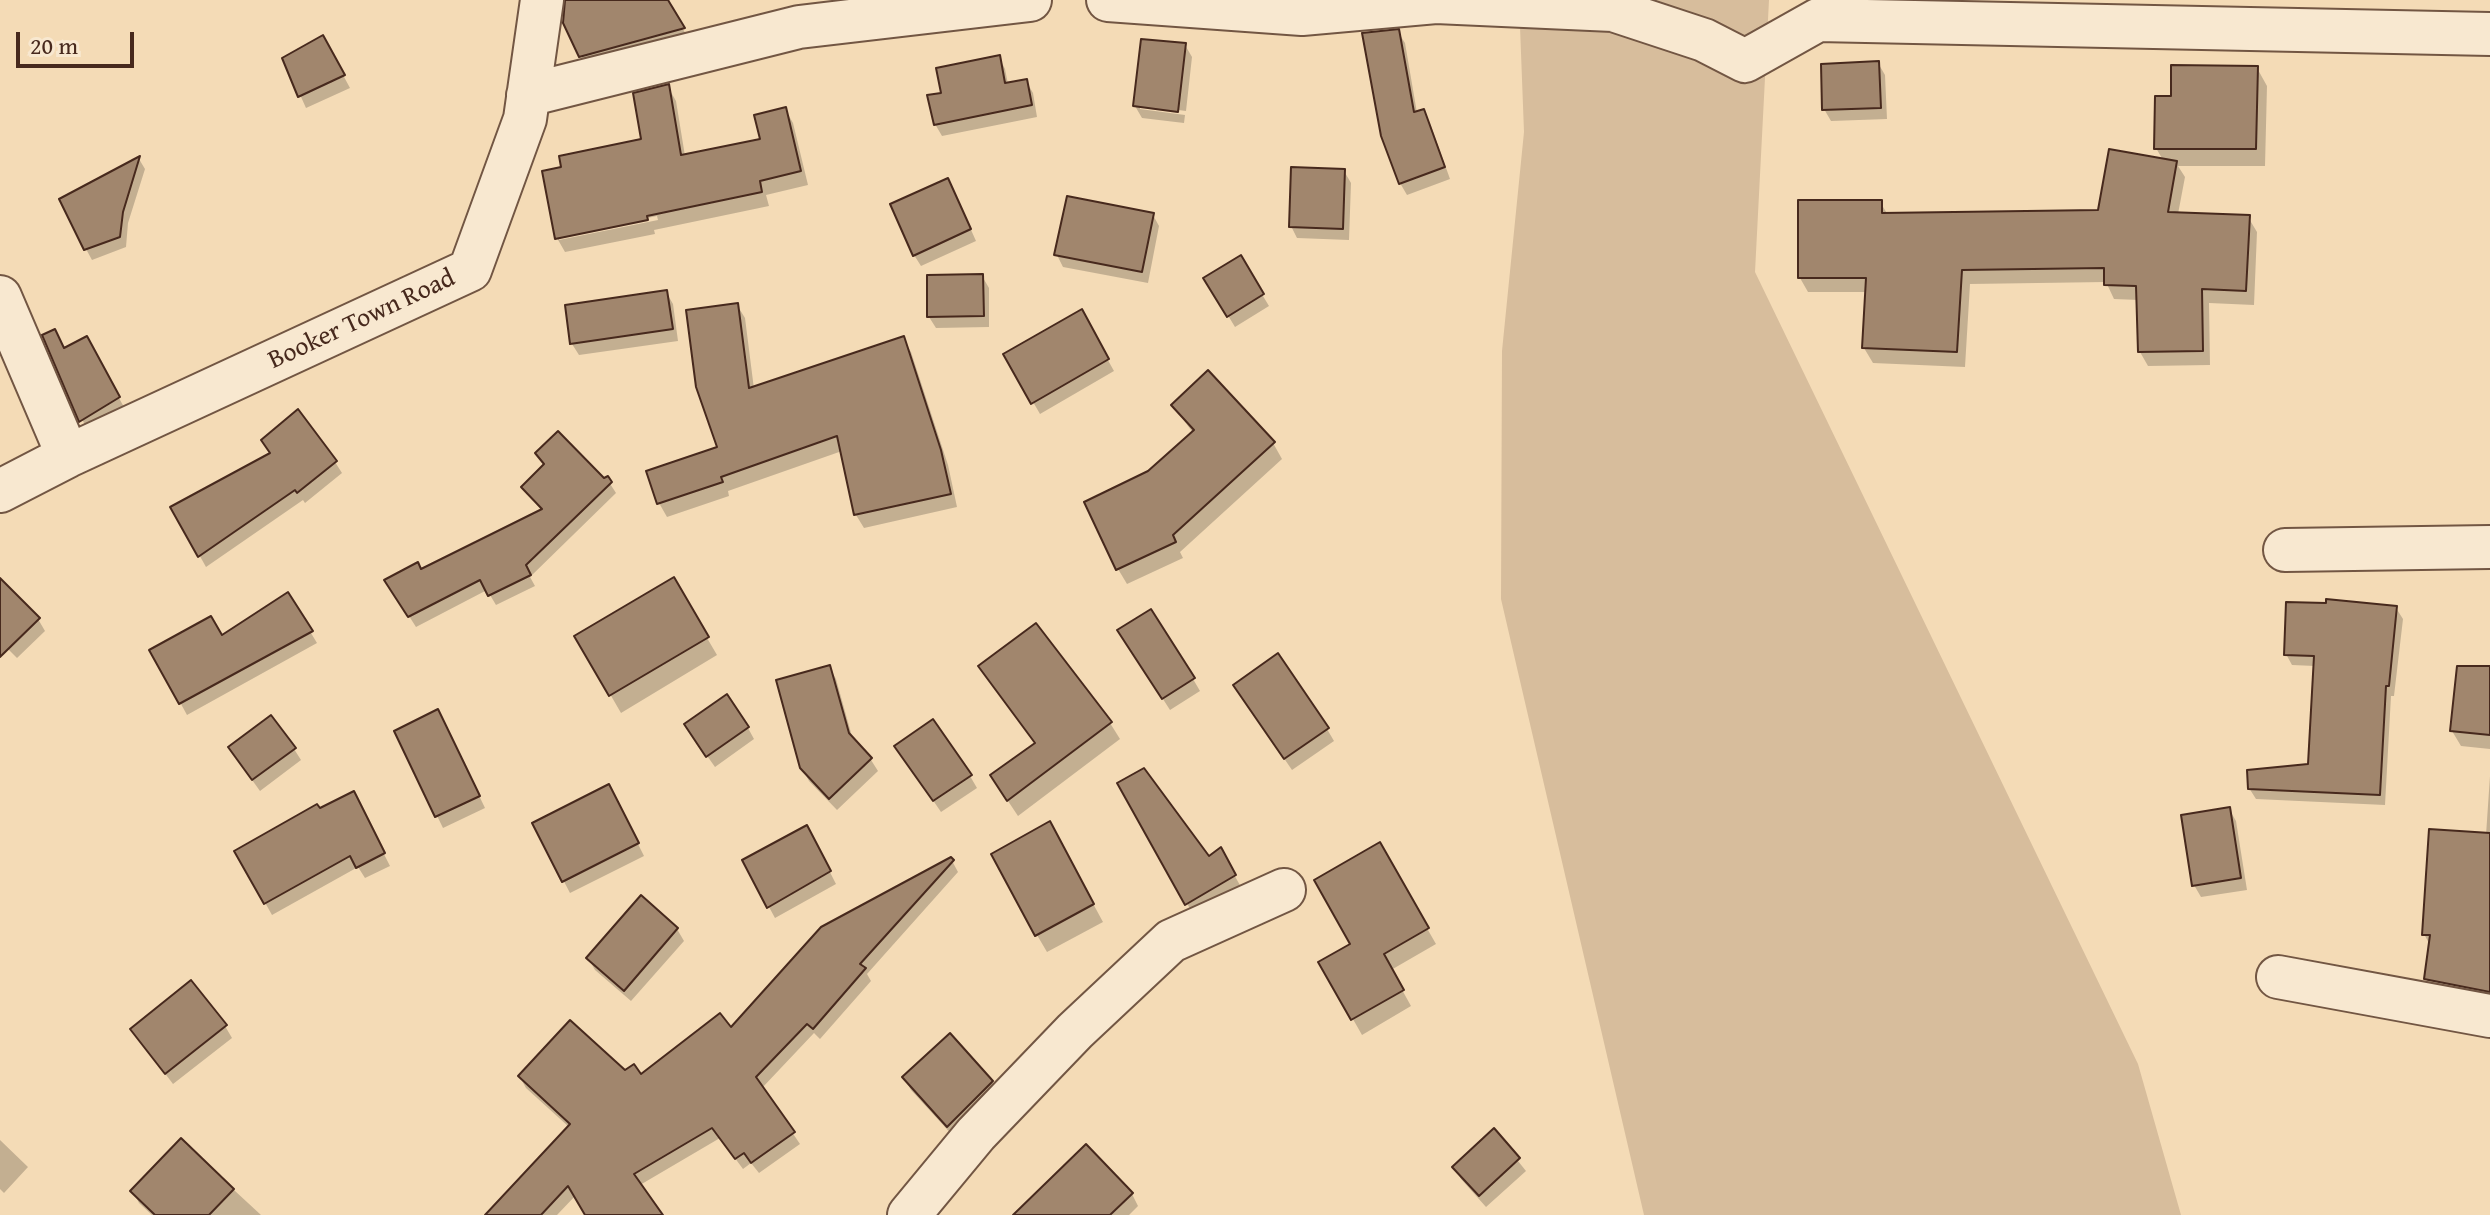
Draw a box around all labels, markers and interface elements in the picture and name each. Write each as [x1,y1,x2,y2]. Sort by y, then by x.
scale bar [20,16,138,66]
text: 20 m [30,28,78,63]
street label: Booker Town Road [264,263,460,377]

